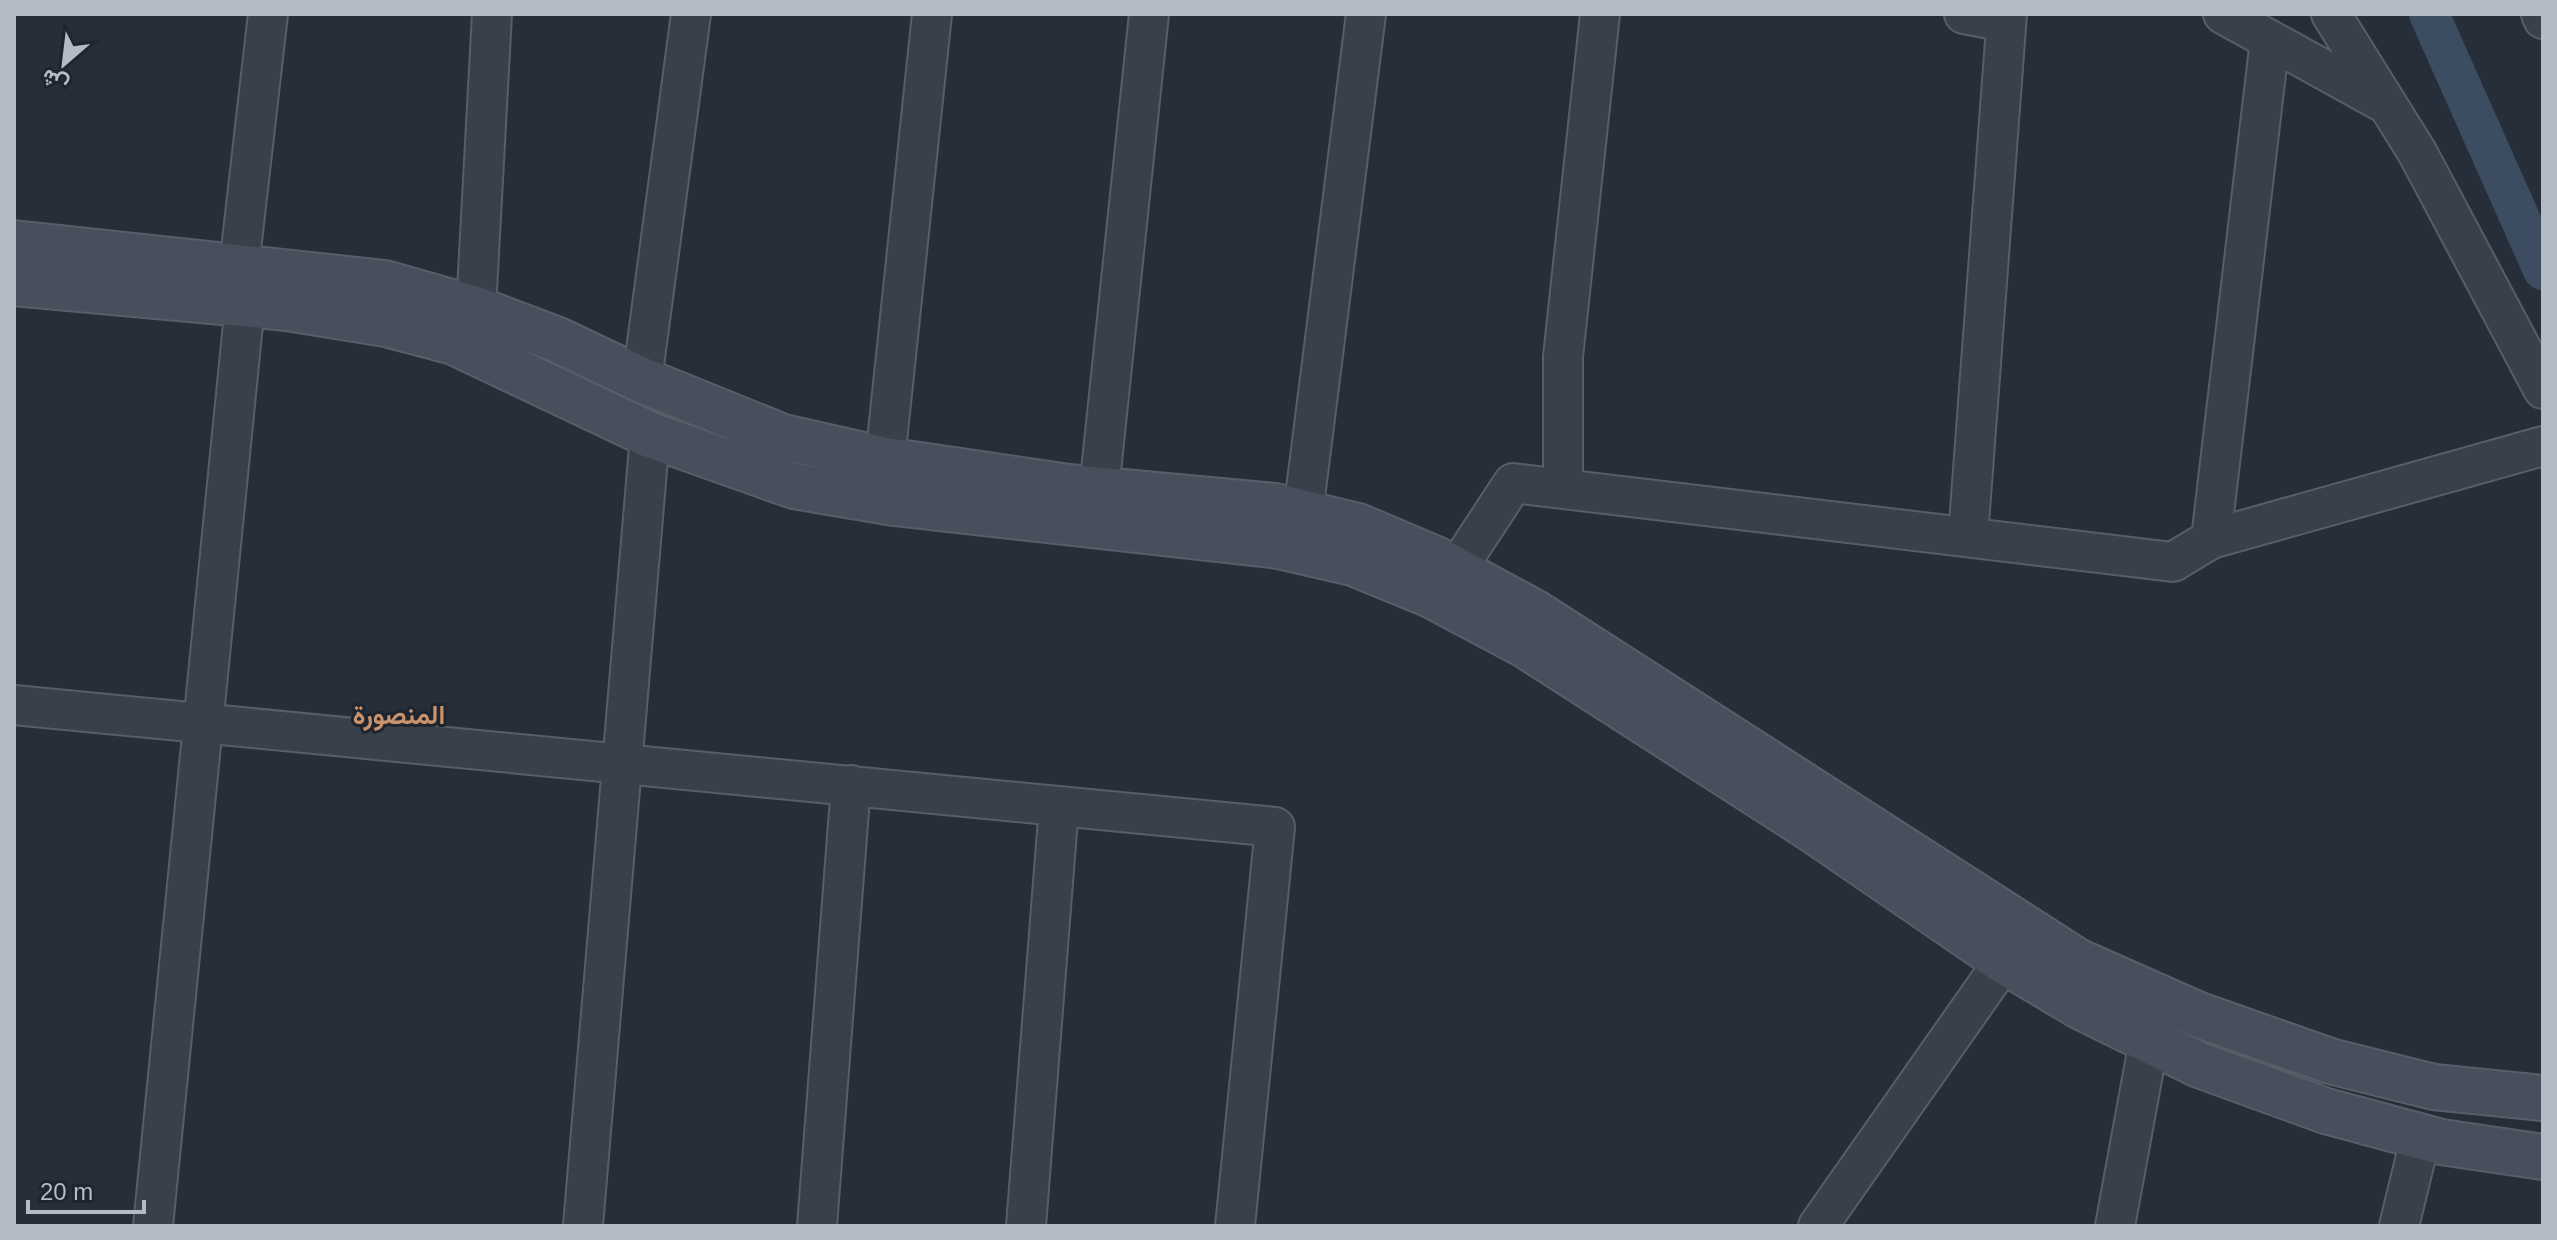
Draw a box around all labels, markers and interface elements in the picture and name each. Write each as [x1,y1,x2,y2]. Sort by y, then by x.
north arrow [24,24,104,104]
text: ش [37,63,73,98]
district label: المنصورة [353,700,445,731]
scale bar [28,1164,144,1214]
text: 20 m [40,1178,93,1205]

